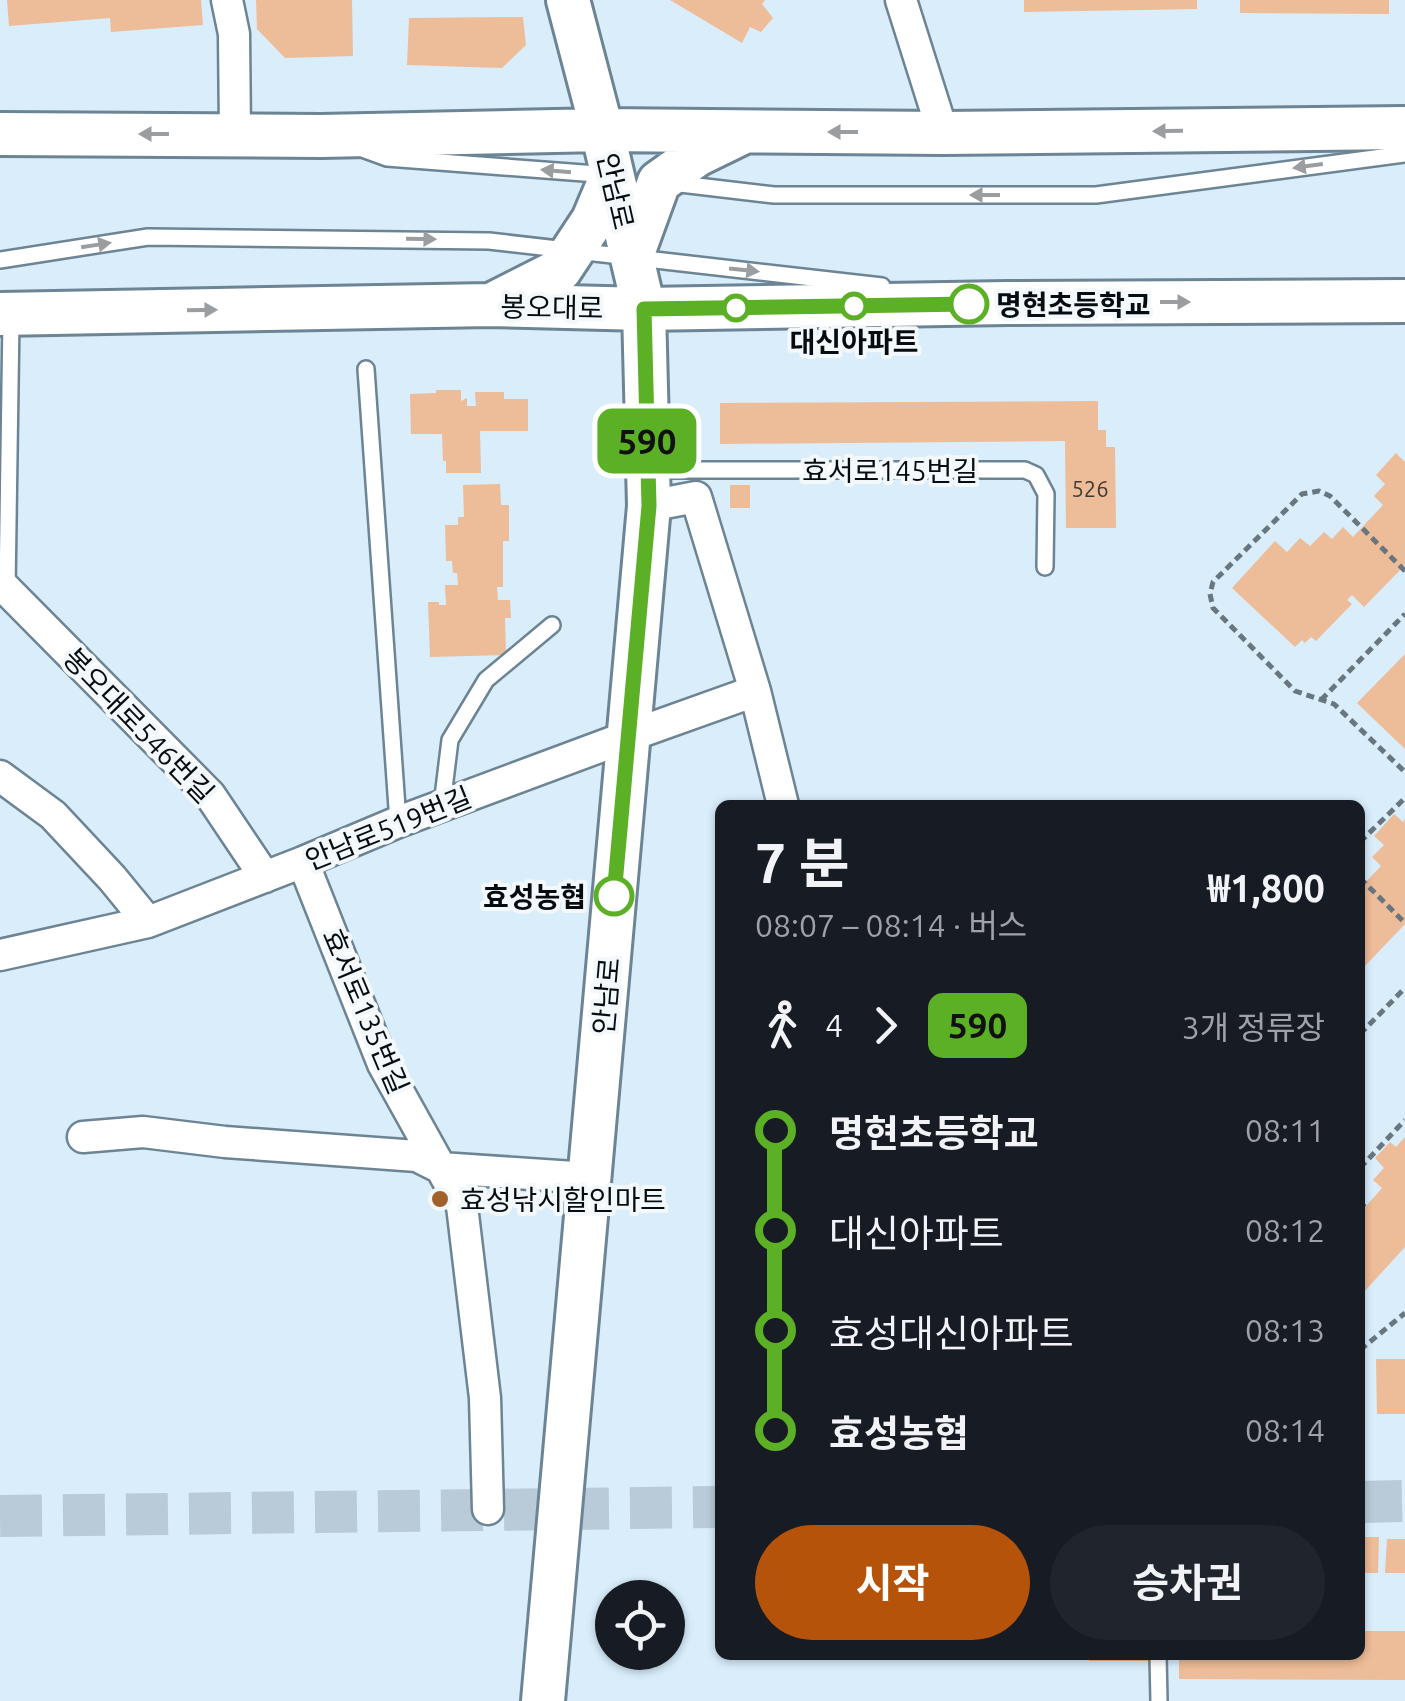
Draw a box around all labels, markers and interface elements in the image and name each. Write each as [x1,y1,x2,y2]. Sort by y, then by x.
one-way arrow [1151,123,1183,139]
one-way arrow [826,124,858,140]
one-way arrow [137,126,169,142]
street label: 안남로 [592,150,640,232]
one-way arrow [1292,159,1324,175]
one-way arrow [540,163,572,179]
one-way arrow [969,187,1001,203]
one-way arrow [405,231,437,247]
one-way arrow [81,237,113,252]
one-way arrow [729,262,760,278]
marker: 명현초등학교 [950,285,988,323]
place label: 명현초등학교 [996,289,1151,320]
street label: 봉오대로 [500,291,604,323]
marker: 대신아파트 [841,293,867,319]
one-way arrow [1160,294,1192,310]
unlabelled marker [723,295,749,321]
one-way arrow [187,302,219,318]
place label: 대신아파트 [790,326,918,357]
line badge: 590 [590,408,704,474]
text: 590 [617,421,677,461]
street label: 효서로145번길 [802,455,978,486]
house number: 526 [1071,476,1109,501]
street label: 봉오대로546번길 [58,642,220,808]
street label: 안남로519번길 [301,781,475,875]
text: 7 분 [755,832,850,893]
text: ₩1,800 [1208,867,1325,909]
marker: 효성농협 [595,877,633,915]
place label: 효성농협 [483,881,586,912]
text: 08:07 – 08:14 · 버스 [755,907,1027,943]
street label: 효서로135번길 [317,924,415,1098]
street label: 안남로 [587,956,625,1036]
icon: walk [755,998,810,1053]
icon: forward [858,998,913,1053]
text: 590 [948,1005,1007,1045]
text: 4 [825,1007,843,1043]
text: 3개 정류장 [1182,1009,1325,1045]
text: 명현초등학교 [829,1112,1039,1154]
text: 08:11 [1245,1112,1325,1148]
place label: 효성낚시할인마트 [460,1184,666,1215]
marker: 효성낚시할인마트 [429,1188,451,1210]
text: 대신아파트 [829,1212,1004,1254]
text: 08:12 [1245,1212,1325,1248]
text: 효성대신아파트 [829,1312,1074,1354]
text: 08:13 [1245,1312,1325,1348]
text: 효성농협 [829,1412,969,1454]
text: 08:14 [1245,1412,1325,1448]
button: 시작 [755,1525,1030,1640]
button: 승차권 [1050,1525,1325,1640]
map controls [595,1580,685,1670]
button: locate [595,1580,685,1670]

